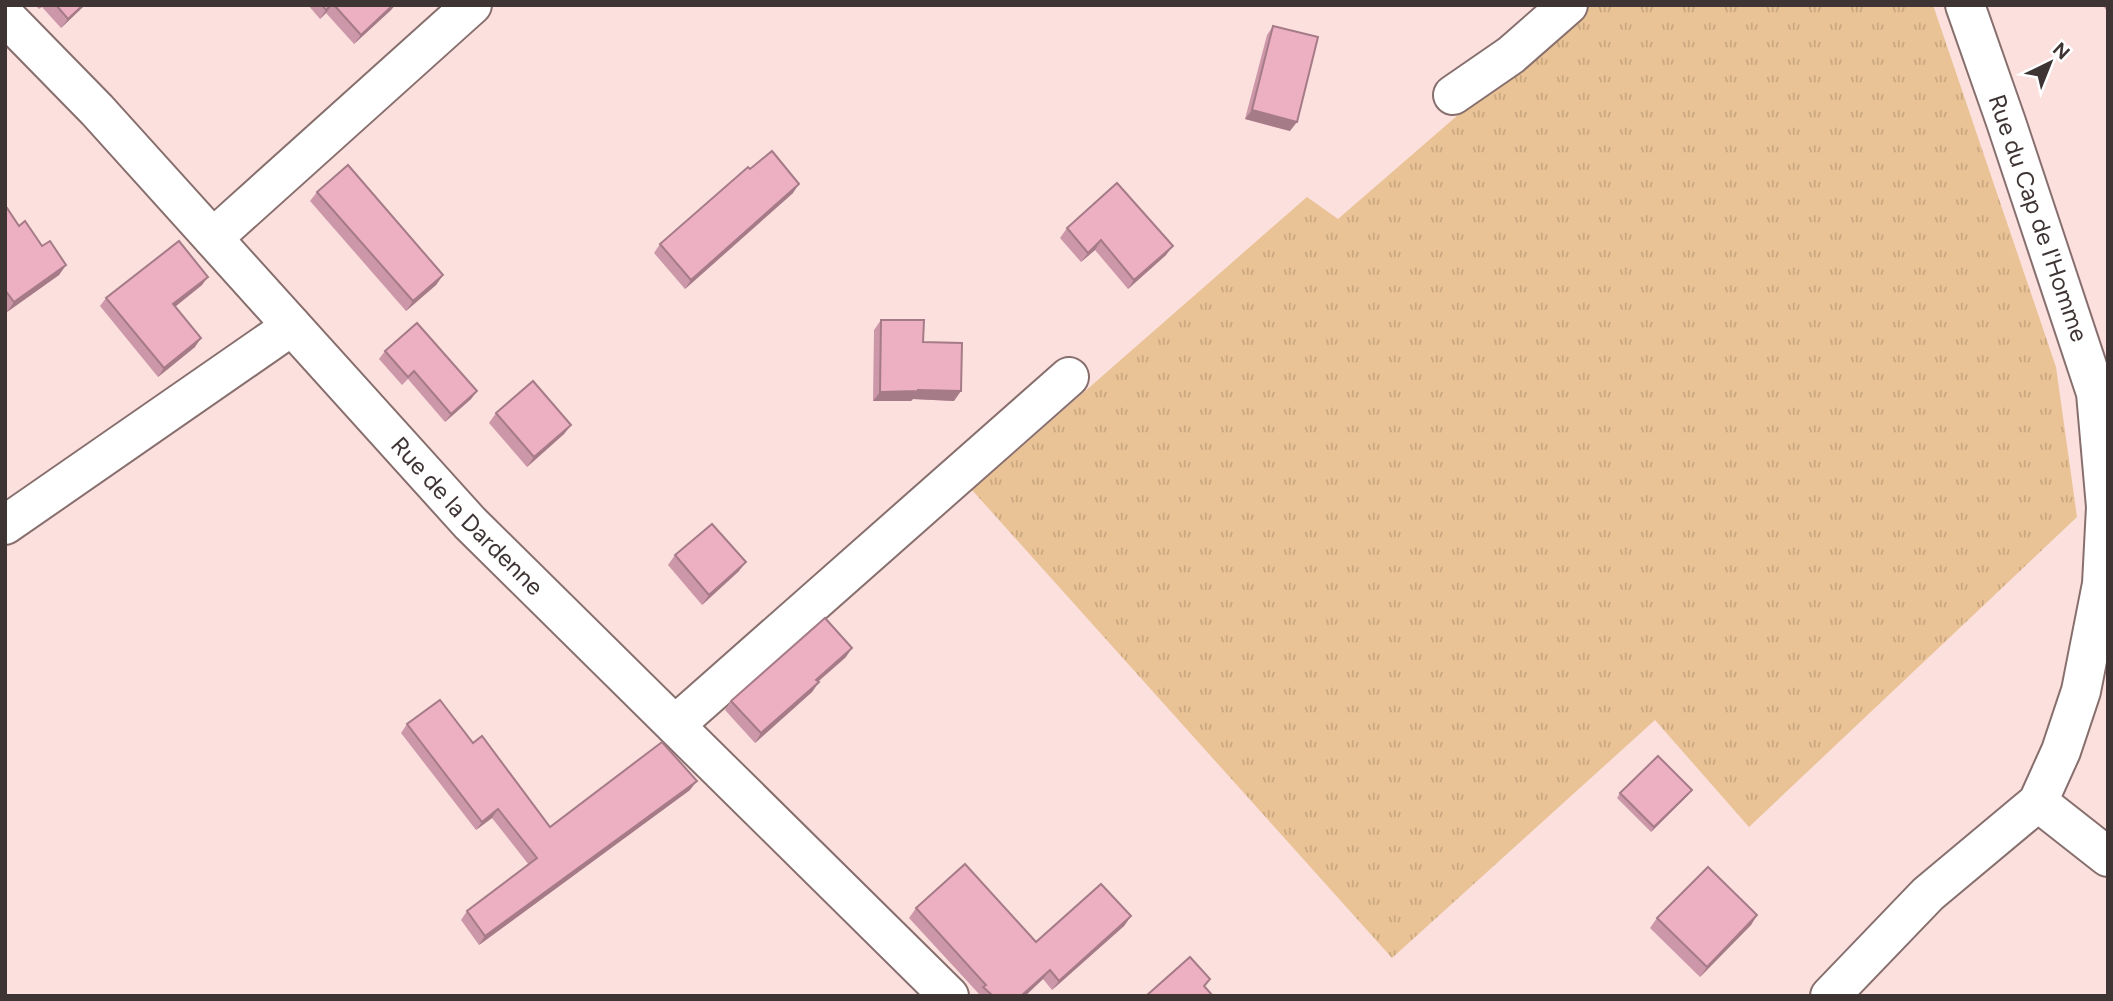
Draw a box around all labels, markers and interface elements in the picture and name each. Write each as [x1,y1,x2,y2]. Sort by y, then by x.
north arrow [2015,28,2085,98]
text: N [2048,38,2074,64]
street label: Rue du Cap de l'Homme [1983,90,2094,345]
street label: Rue de la Dardenne [385,431,550,601]

